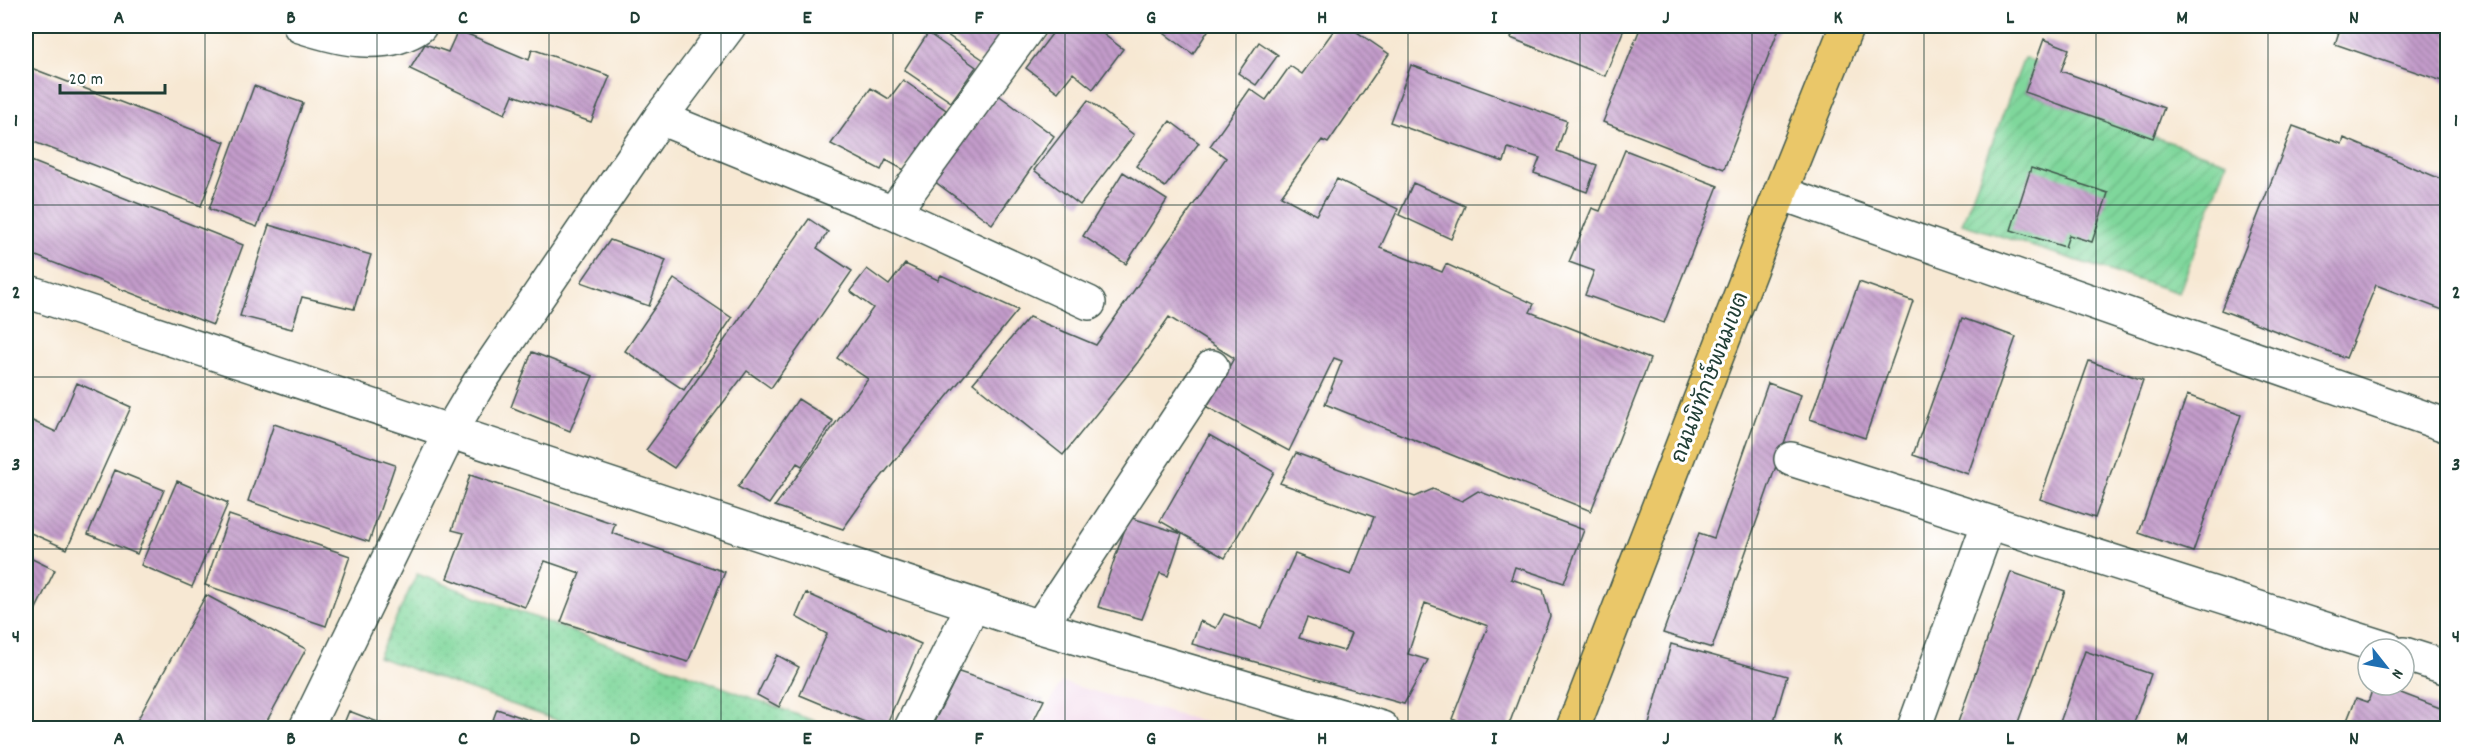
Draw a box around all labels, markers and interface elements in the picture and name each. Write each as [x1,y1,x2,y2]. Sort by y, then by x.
text: A [114,5,125,33]
text: B [286,5,296,33]
text: C [458,5,468,33]
text: D [630,5,641,33]
text: E [802,5,812,33]
text: F [975,5,985,33]
text: G [1146,5,1156,33]
text: H [1317,5,1327,33]
text: I [1491,5,1498,33]
text: J [1662,5,1670,33]
text: K [1833,5,1843,33]
text: L [2006,5,2015,33]
text: M [2176,5,2188,33]
text: N [2349,5,2359,33]
scale bar [60,57,165,95]
text: 20 m [69,68,103,93]
text: 1 [14,108,18,136]
text: 1 [2454,108,2458,136]
text: 2 [12,280,20,308]
text: 2 [2452,280,2460,308]
street label: ถนนพิทักษ์พนมเขต [1664,288,1758,468]
text: 3 [12,452,20,480]
text: 3 [2452,452,2460,480]
text: 4 [12,624,20,652]
text: 4 [2452,624,2460,652]
north arrow [2356,637,2416,697]
text: N [2385,664,2409,683]
text: A [114,726,125,754]
text: B [286,726,296,754]
text: C [458,726,468,754]
text: D [630,726,641,754]
text: E [802,726,812,754]
text: F [975,726,985,754]
text: G [1146,726,1156,754]
text: H [1317,726,1327,754]
text: I [1491,726,1498,754]
text: J [1662,726,1670,754]
text: K [1833,726,1843,754]
text: L [2006,726,2015,754]
text: M [2176,726,2188,754]
text: N [2349,726,2359,754]

